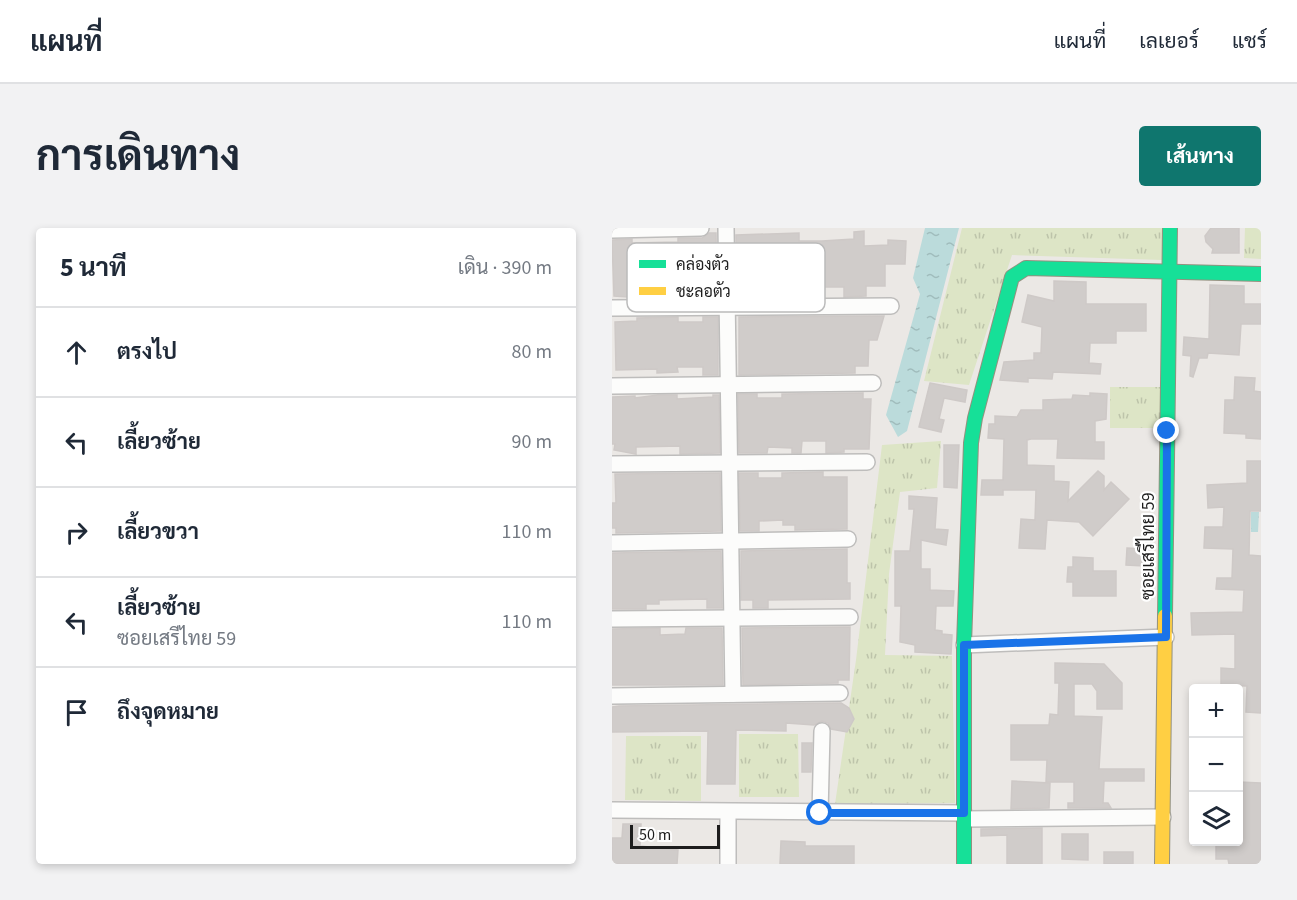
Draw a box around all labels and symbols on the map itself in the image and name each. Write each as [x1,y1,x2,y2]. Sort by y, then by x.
legend [627,243,825,312]
text: คล่องตัว [676,254,730,276]
text: ชะลอตัว [676,281,731,303]
route end [1153,417,1179,443]
street label: ซอยเสรีไทย 59 [1135,492,1161,600]
route start [806,799,832,825]
scale bar [630,822,720,850]

